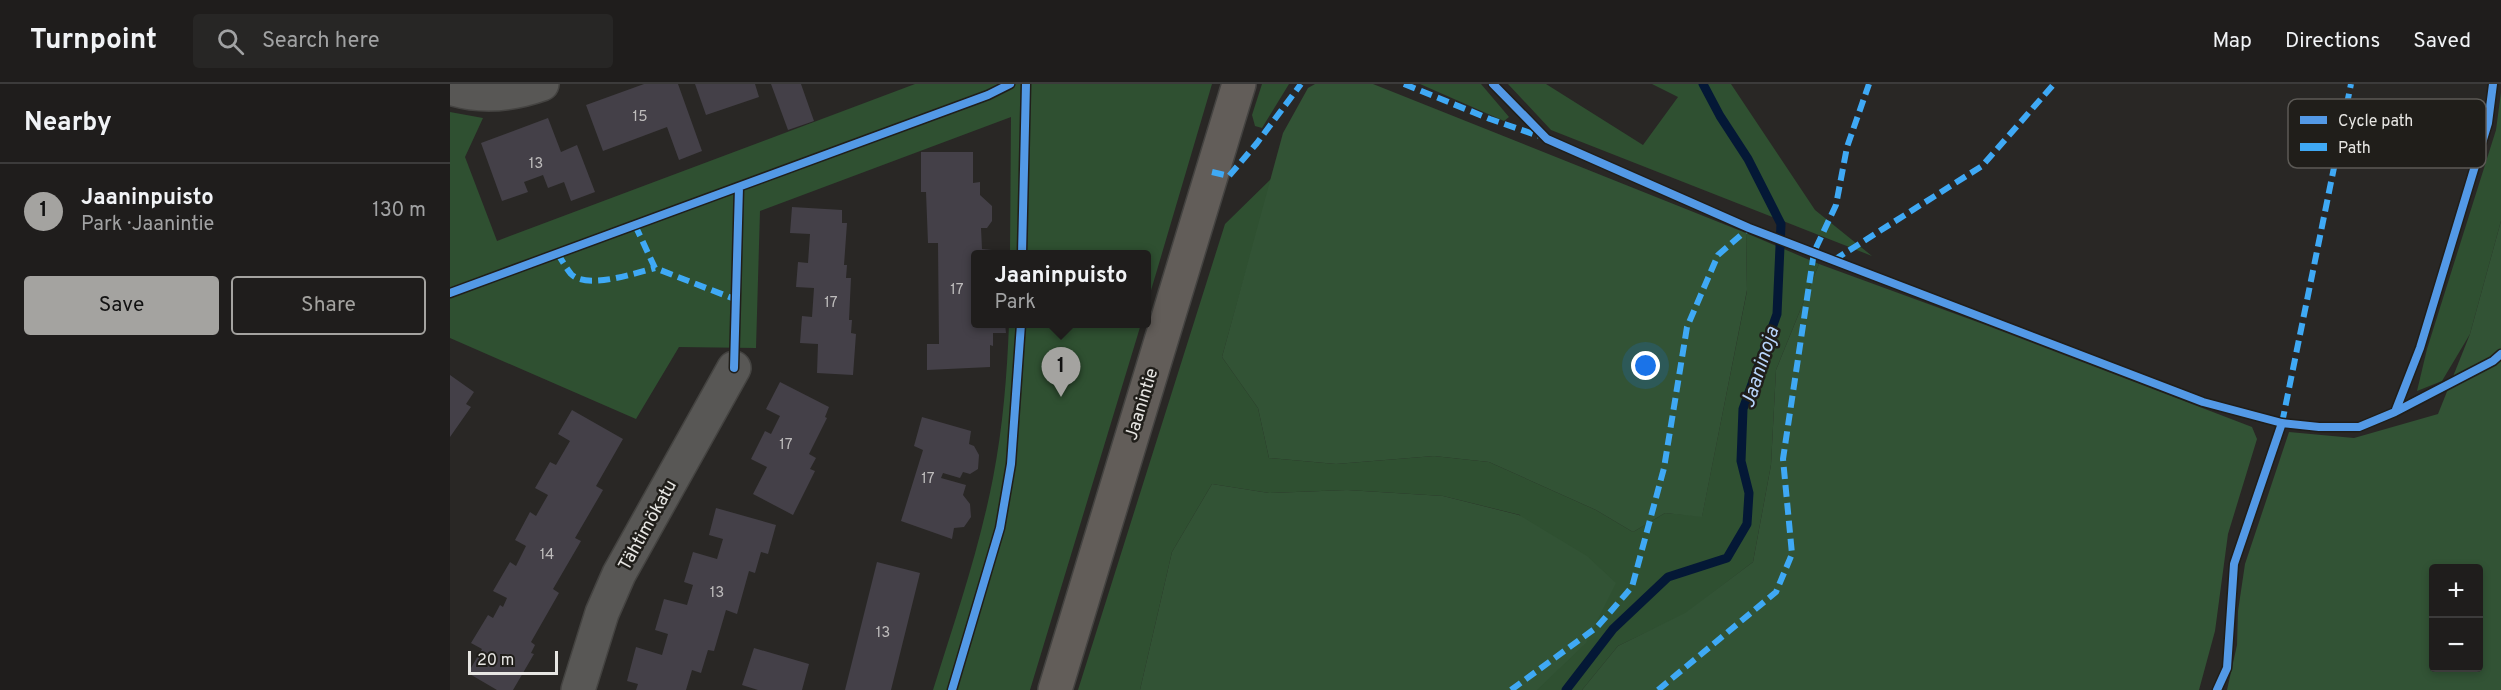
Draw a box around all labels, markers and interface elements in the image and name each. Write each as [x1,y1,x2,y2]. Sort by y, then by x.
search box [193,14,613,68]
text: Turnpoint [30,23,157,59]
icon: search [214,25,247,58]
text: Search here [262,28,379,55]
text: Map [2212,28,2252,55]
text: Directions [2285,28,2380,55]
text: Saved [2413,28,2471,55]
legend [2288,99,2486,168]
text: Nearby [24,107,112,140]
house number: 15 [633,108,647,127]
text: Cycle path [2338,112,2413,132]
text: Path [2338,139,2371,159]
house number: 13 [529,155,543,174]
text: Jaaninpuisto [81,185,214,212]
text: 1 [40,198,48,224]
text: 130 m [372,198,426,224]
text: Park · Jaanintie [81,212,214,238]
popup [971,250,1151,328]
text: Jaaninpuisto [995,263,1127,290]
button: Save [24,276,219,335]
button: Share [231,276,426,335]
house number: 17 [950,281,964,300]
text: Park [995,290,1036,316]
house number: 17 [824,294,838,313]
water label: Jaaninoja [1736,323,1786,412]
pin: 1 [1042,348,1080,397]
your location [1631,351,1660,380]
street label: Jaanintie [1121,366,1164,443]
house number: 17 [779,436,793,455]
house number: 17 [921,470,935,489]
street label: Tähtimökatu [614,476,683,575]
house number: 14 [540,546,554,565]
map controls [2429,564,2483,672]
button: + [2429,564,2483,618]
house number: 13 [710,584,724,603]
button: − [2429,618,2483,672]
house number: 13 [876,624,890,643]
scale bar [468,648,558,676]
text: 20 m [477,651,514,671]

